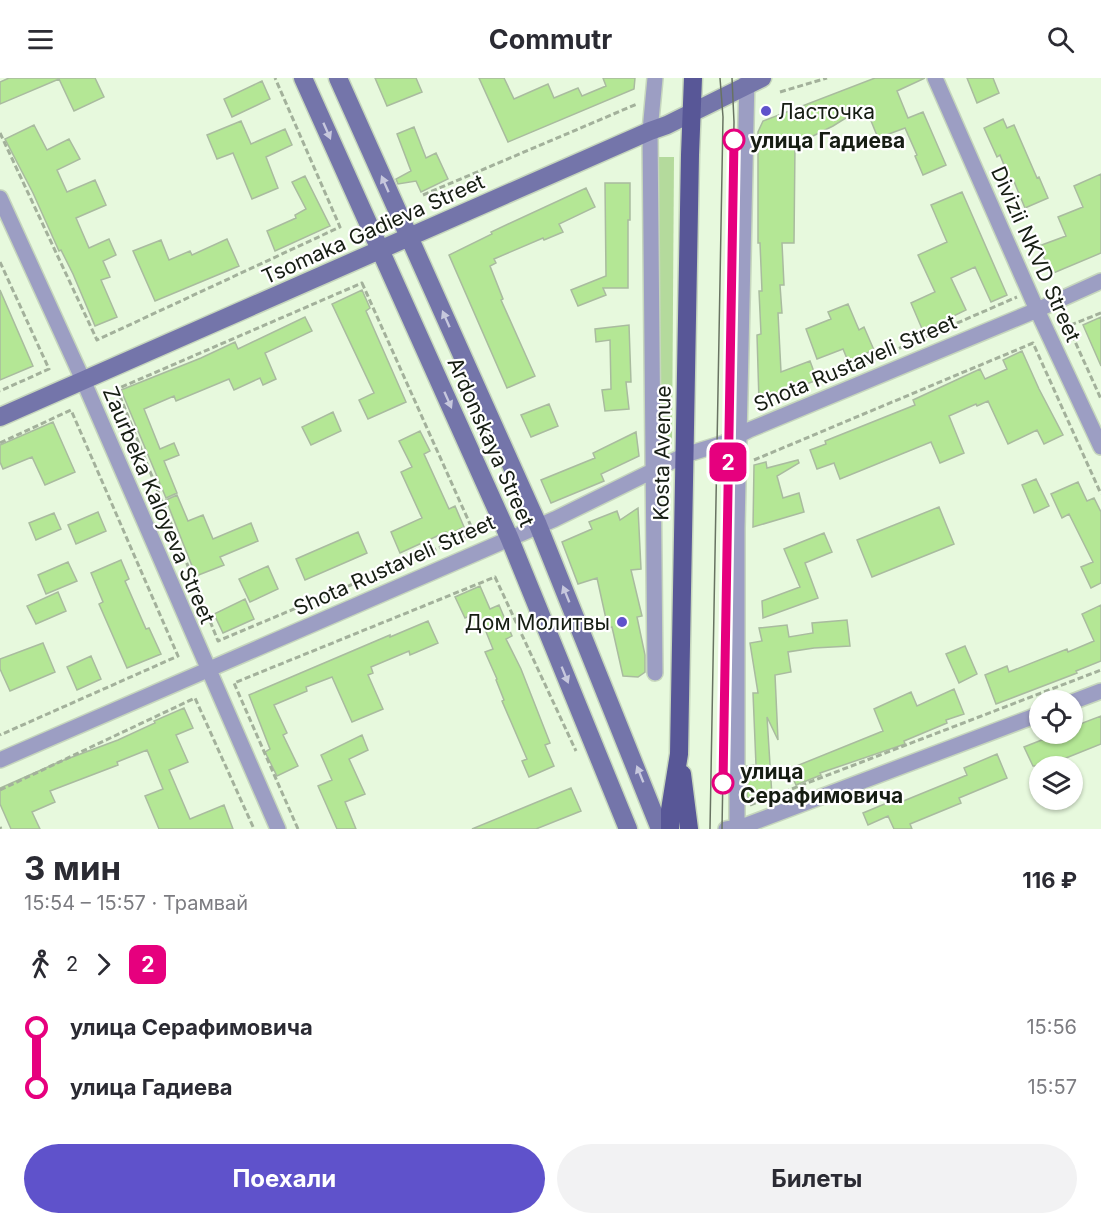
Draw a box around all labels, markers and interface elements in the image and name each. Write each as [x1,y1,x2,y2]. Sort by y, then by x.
icon: menu [24,23,57,56]
text: Commutr [489,23,612,56]
icon: search [1044,23,1077,56]
place label: Ласточка [778,99,875,124]
marker: Ласточка [759,104,773,118]
one-way arrow [323,123,332,140]
place label: улица Гадиева [750,128,905,153]
marker: улица Гадиева [723,129,745,151]
street label: Divizii NKVD Street [986,162,1086,346]
street label: Tsomaka Gadieva Street [258,169,488,289]
one-way arrow [381,176,390,193]
street label: Shota Rustaveli Street [750,309,960,417]
one-way arrow [441,310,450,327]
street label: Ardonskaya Street [442,353,540,531]
street label: Zaurbeka Kaloyeva Street [98,383,220,627]
street label: Kosta Avenue [648,385,676,521]
one-way arrow [443,391,452,408]
line badge: 2 [708,442,748,482]
text: 2 [721,450,735,475]
street label: Shota Rustaveli Street [290,509,499,621]
one-way arrow [561,584,571,602]
place label: Дом Молитвы [465,610,610,635]
marker: Дом Молитвы [615,615,629,629]
one-way arrow [560,667,570,685]
map controls [1029,690,1083,810]
button: locate [1029,690,1083,744]
button: layers [1029,756,1083,810]
place label: улица Серафимовича [740,759,903,808]
one-way arrow [635,765,645,783]
marker: улица Серафимовича [712,772,734,794]
text: 3 мин [24,848,121,888]
text: 116 ₽ [1022,867,1077,893]
text: 15:54 – 15:57 · Трамвай [24,891,248,915]
icon: walk [24,948,57,981]
icon: forward [87,948,120,981]
text: 2 [66,952,78,976]
text: 2 [141,952,154,977]
text: улица Серафимовича [70,1014,313,1040]
text: 15:56 [1026,1015,1077,1039]
text: улица Гадиева [70,1074,233,1100]
text: 15:57 [1027,1075,1077,1099]
button: Поехали [24,1144,545,1213]
button: Билеты [557,1144,1077,1213]

